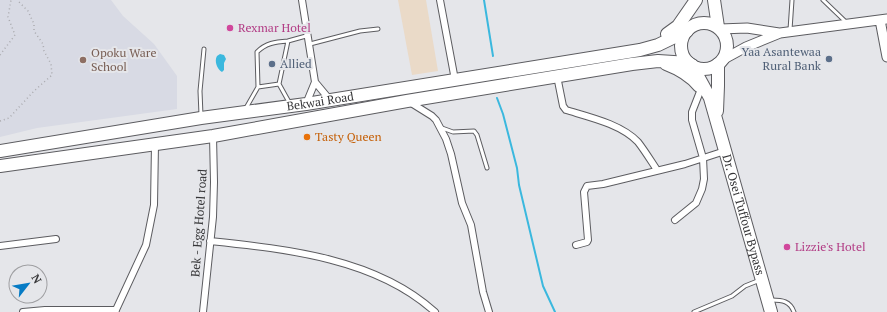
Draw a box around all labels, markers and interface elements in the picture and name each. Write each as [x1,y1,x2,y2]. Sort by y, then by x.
place label: Rexmar Hotel [238,20,311,35]
marker: Rexmar Hotel [225,23,235,33]
place label: Yaa Asantewaa Rural Bank [742,44,822,73]
place label: Opoku Ware School [91,45,156,74]
marker: Yaa Asantewaa Rural Bank [824,54,834,64]
marker: Opoku Ware School [78,55,88,65]
place label: Allied [280,56,312,71]
marker: Allied [267,59,277,69]
street label: Bekwai Road [286,88,355,114]
place label: Tasty Queen [315,129,382,144]
marker: Tasty Queen [302,132,312,142]
street label: Dr. Osei Tuffour Bypass [719,153,768,277]
street label: Bek - Egg Hotel road [187,168,210,278]
place label: Lizzie's Hotel [795,239,866,254]
marker: Lizzie's Hotel [782,242,792,252]
north arrow [8,264,48,304]
text: N [28,272,45,287]

